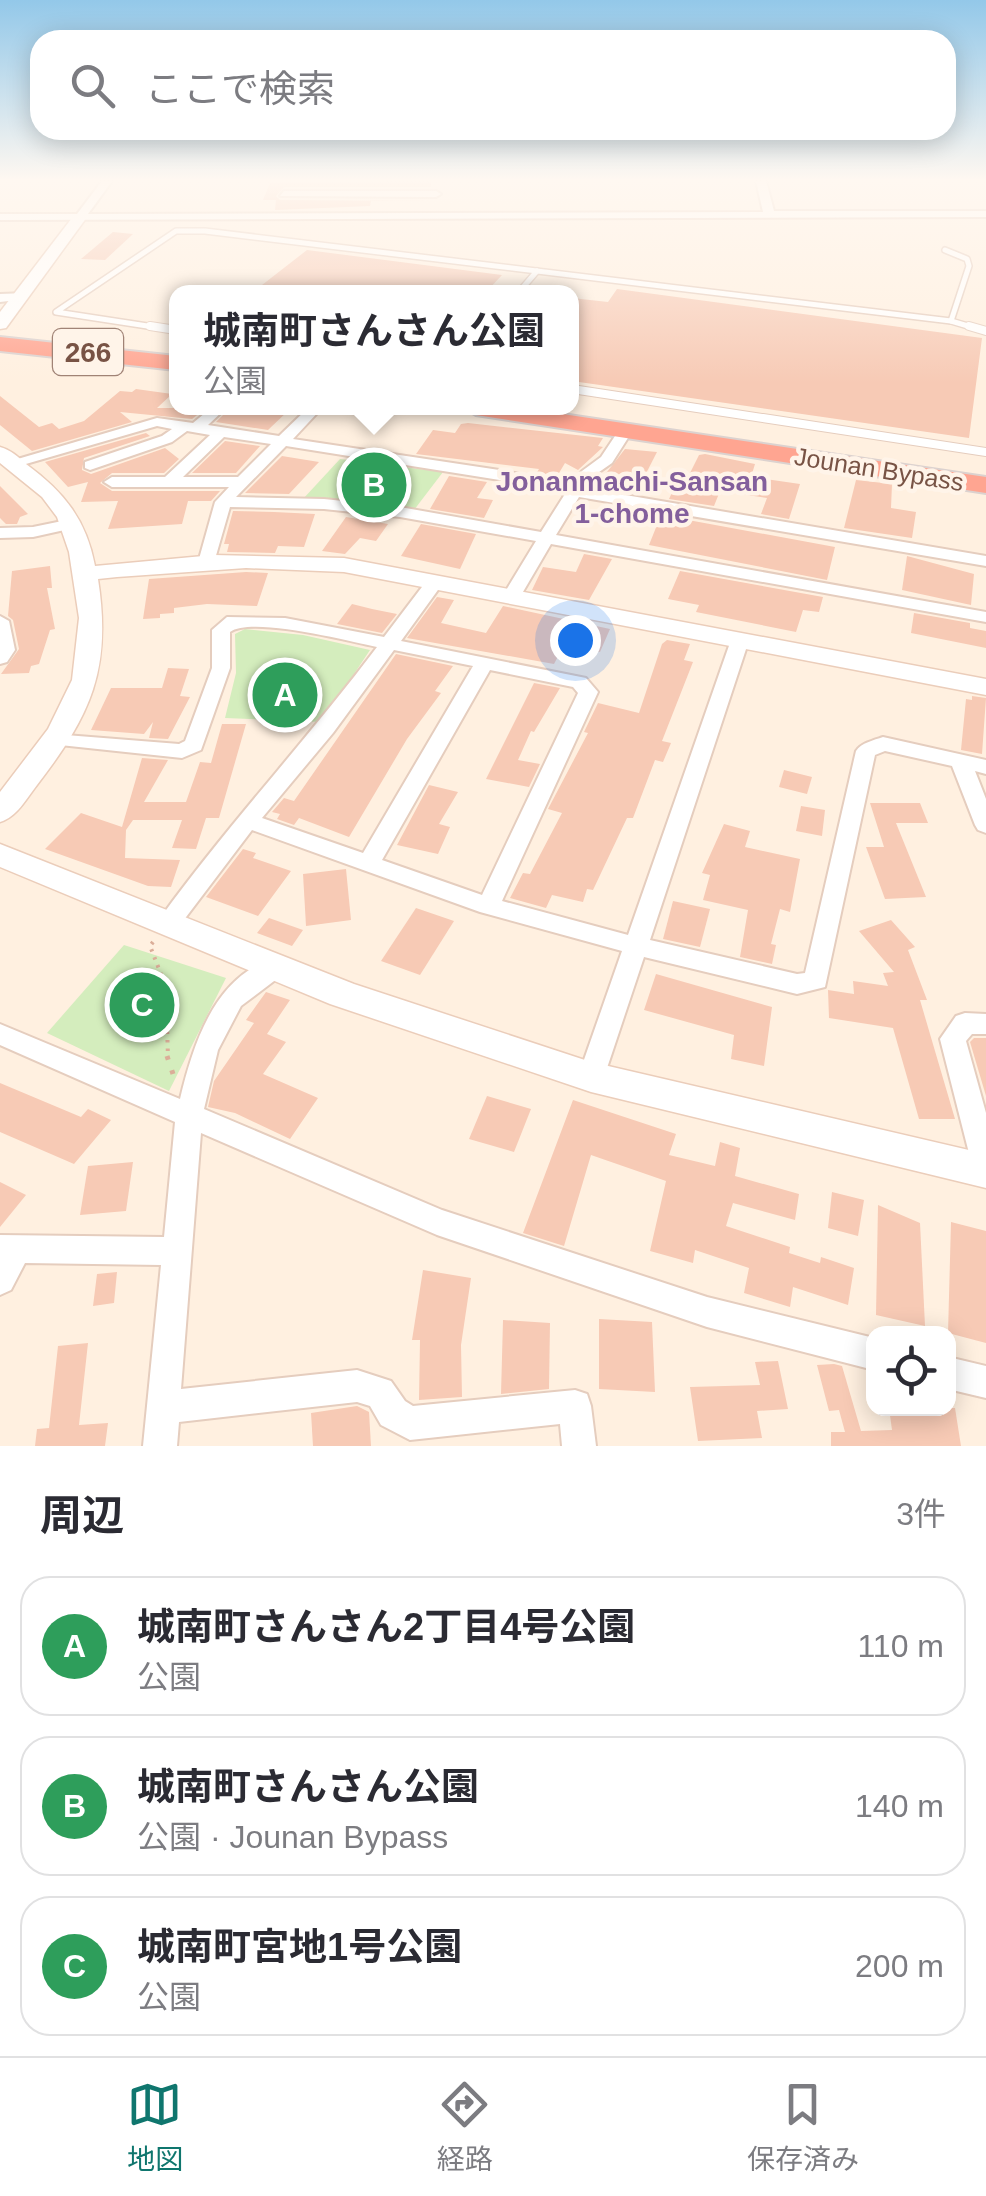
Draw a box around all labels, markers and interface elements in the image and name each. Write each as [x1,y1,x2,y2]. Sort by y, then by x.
search box [30,30,956,140]
icon: search [65,58,120,113]
text: ここで検索 [145,68,335,110]
popup [169,285,579,415]
text: 城南町さんさん公園 [203,310,545,352]
road number: 266 [53,329,123,375]
text: 公園 [203,363,267,399]
street label: Jounan Bypass [792,442,966,496]
pin: B [342,448,406,522]
district label: Jonanmachi-Sansan 1-chome [496,466,768,529]
your location [550,615,601,666]
pin: A [252,658,318,732]
pin: C [110,968,174,1042]
map controls [866,1326,956,1416]
button: locate [866,1326,956,1416]
text: 周辺 [40,1492,124,1539]
text: 3件 [896,1496,946,1532]
text: 城南町さんさん2丁目4号公園 [137,1606,635,1648]
text: A [63,1628,86,1664]
text: 110 m [857,1628,944,1664]
text: 公園 [137,1659,201,1695]
text: 城南町さんさん公園 [137,1766,479,1808]
text: B [63,1788,86,1824]
text: 140 m [855,1788,944,1824]
text: 公園 · Jounan Bypass [137,1819,448,1855]
text: 城南町宮地1号公園 [137,1926,462,1968]
text: C [63,1948,86,1984]
text: 200 m [855,1948,944,1984]
text: 公園 [137,1979,201,2015]
tab: 地図 [127,2077,183,2177]
tab: 経路 [437,2077,493,2177]
tab: 保存済み [747,2077,859,2177]

